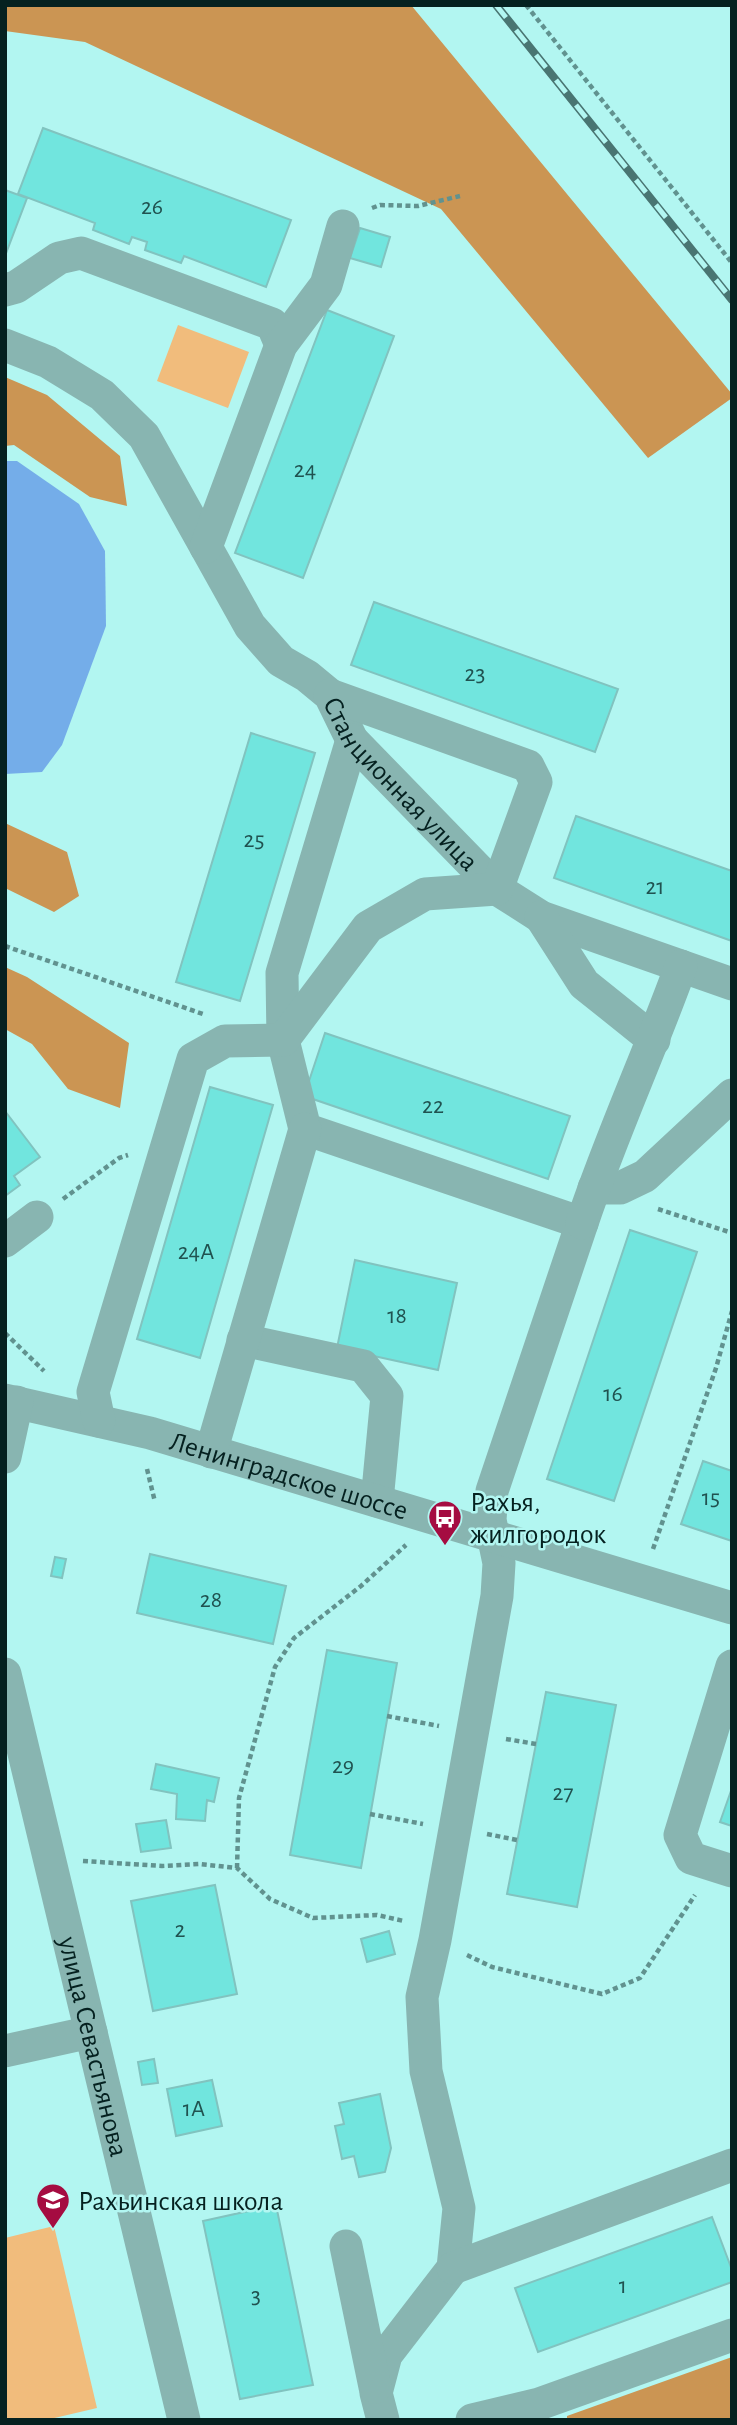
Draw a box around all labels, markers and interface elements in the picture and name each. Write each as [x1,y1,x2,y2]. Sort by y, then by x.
house number: 26 [141,195,163,219]
house number: 24 [294,458,316,482]
house number: 23 [465,662,485,686]
street label: Станционная улица [317,693,483,877]
house number: 25 [244,828,264,852]
house number: 21 [645,875,665,899]
house number: 22 [422,1094,444,1118]
house number: 24А [178,1240,214,1264]
house number: 18 [387,1304,407,1328]
house number: 16 [603,1382,623,1406]
street label: Ленинградское шоссе [166,1428,411,1526]
house number: 15 [702,1486,720,1510]
place label: Рахья, жилгородок [470,1489,606,1549]
bus stop icon: Рахья, жилгородок [426,1498,464,1547]
house number: 28 [200,1588,222,1612]
house number: 29 [332,1754,354,1778]
house number: 27 [553,1781,573,1805]
house number: 2 [175,1918,186,1942]
street label: улица Севастьянова [52,1933,132,2160]
house number: 1А [183,2097,205,2121]
school or university icon: Рахьинская школа [34,2181,72,2230]
place label: Рахьинская школа [78,2188,283,2216]
house number: 1 [619,2274,627,2298]
house number: 3 [251,2284,261,2308]

